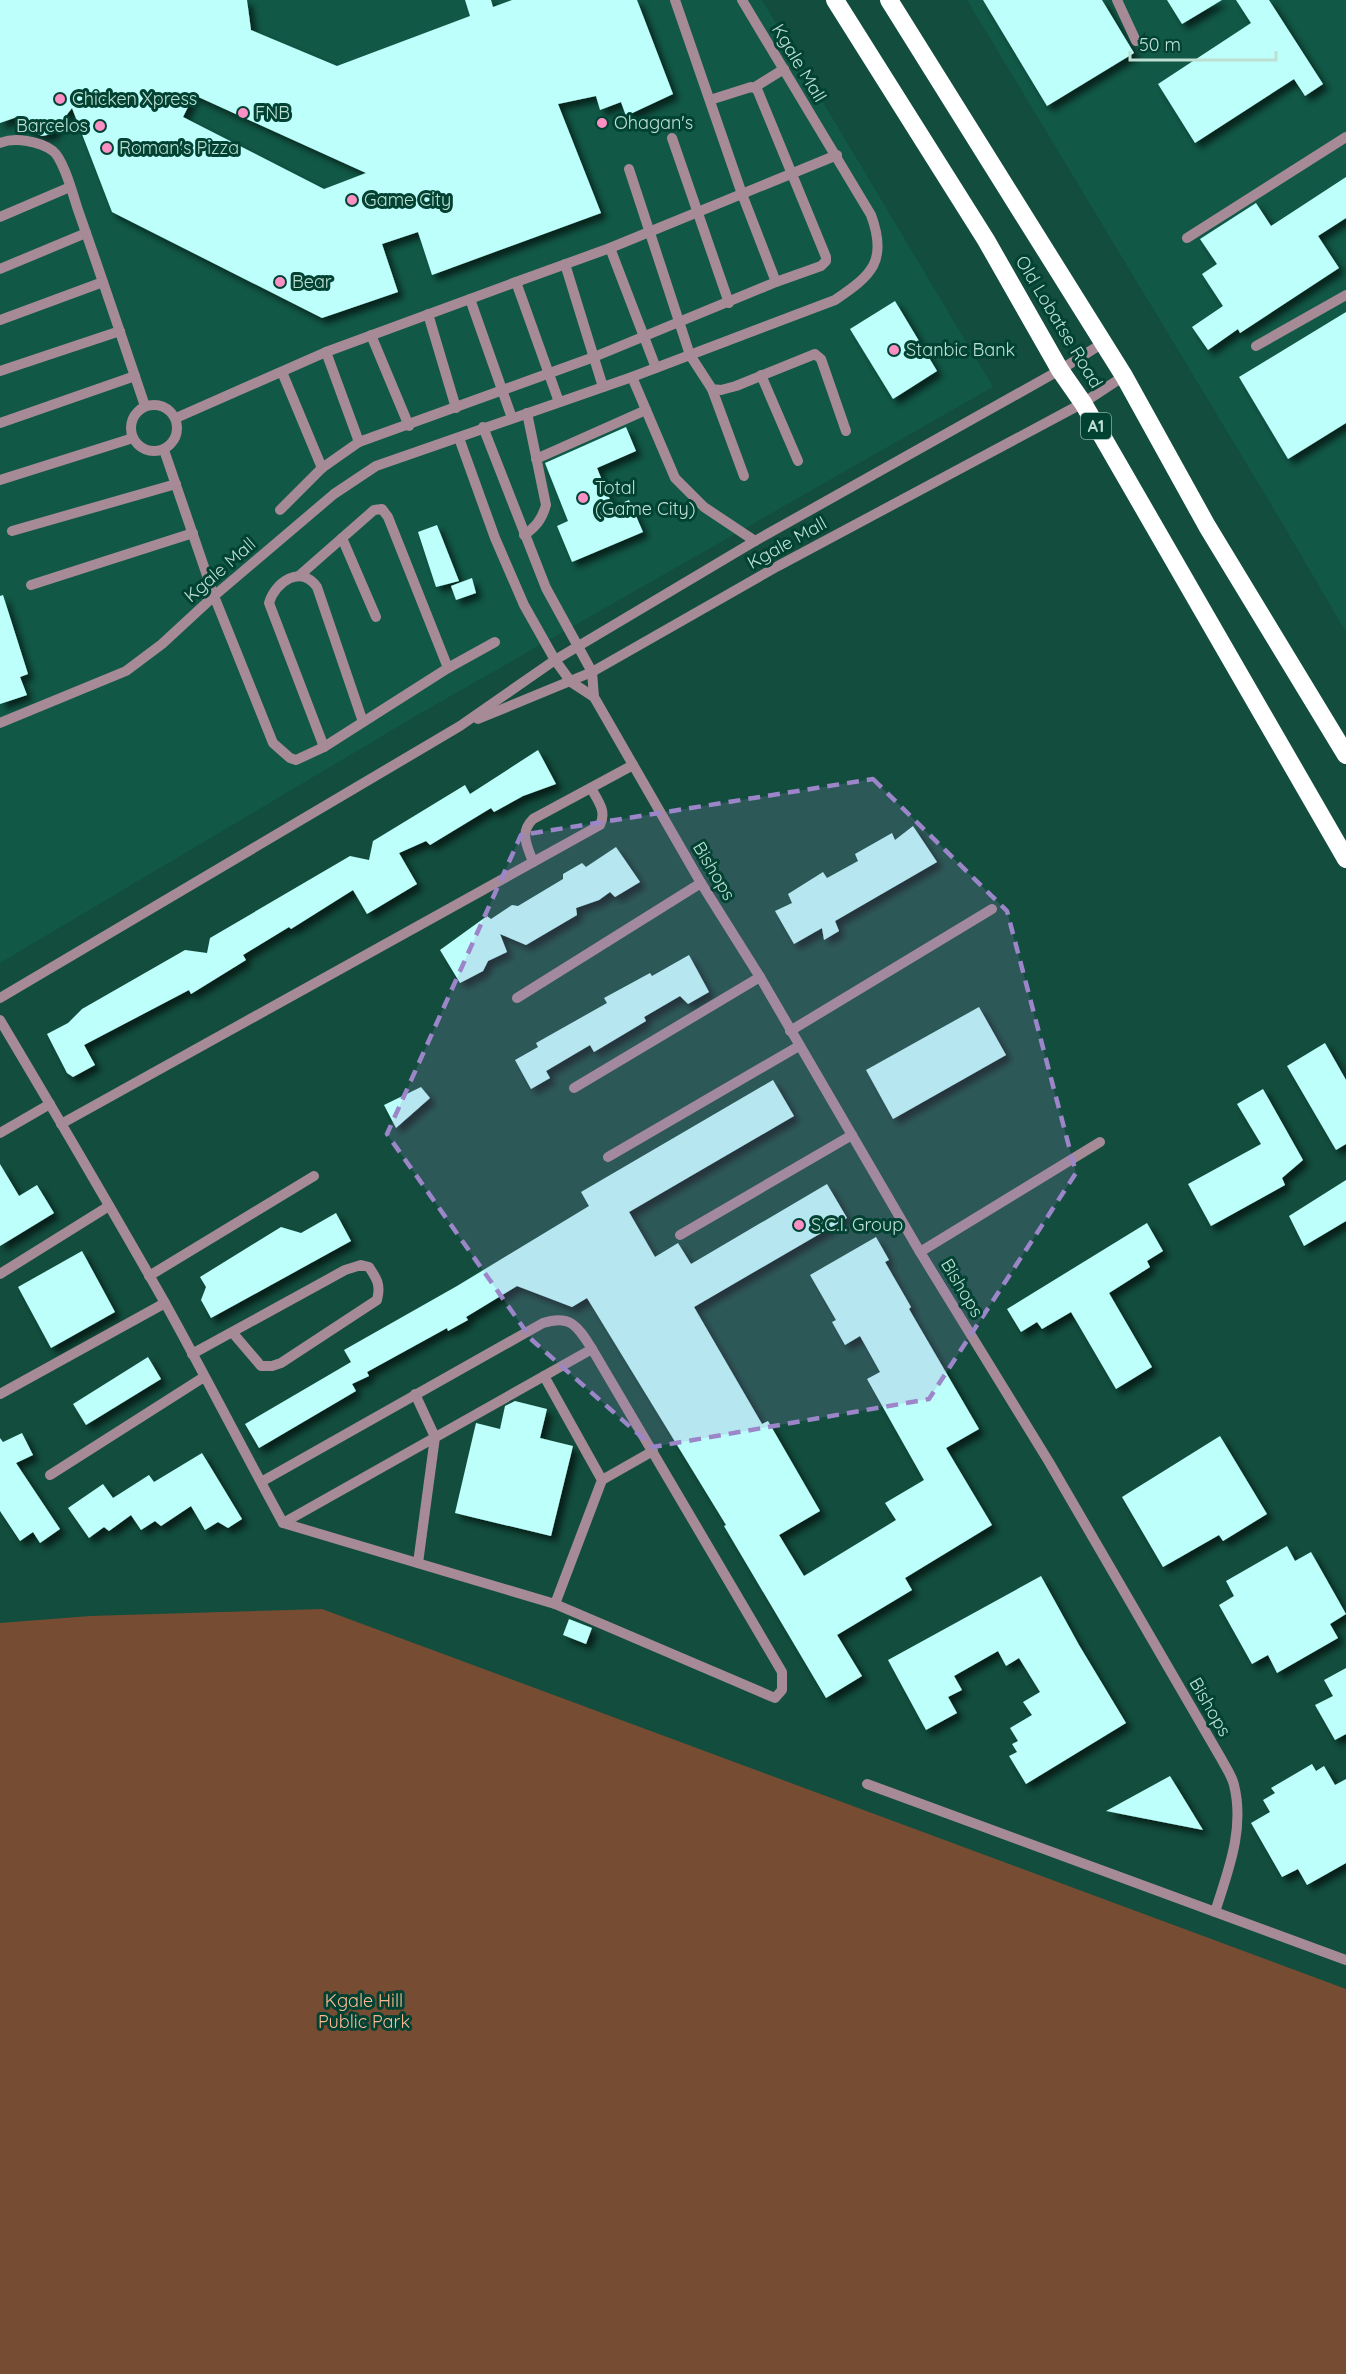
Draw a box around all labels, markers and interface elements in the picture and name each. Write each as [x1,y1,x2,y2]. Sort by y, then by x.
street label: Kgale Mall [767,19,832,106]
scale bar [1130,24,1276,62]
text: 50 m [1139,33,1181,56]
place label: Chicken Xpress [72,87,197,110]
marker: Chicken Xpress [53,92,67,106]
place label: FNB [255,101,290,124]
marker: FNB [236,106,250,120]
place label: Ohagan's [614,111,693,134]
place label: Barcelos [16,114,88,137]
marker: Ohagan's [595,116,609,130]
marker: Barcelos [93,119,107,133]
place label: Roman's Pizza [119,136,239,159]
marker: Roman's Pizza [100,141,114,155]
place label: Game City [364,188,451,211]
marker: Game City [345,193,359,207]
street label: Old Lobatse Road [1011,251,1108,392]
place label: Bear [292,270,332,293]
marker: Bear [273,275,287,289]
place label: Stanbic Bank [906,338,1015,361]
marker: Stanbic Bank [887,343,901,357]
road number: A1 [1081,413,1111,439]
place label: Total (Game City) [595,476,696,520]
marker: Total (Game City) [576,491,590,505]
street label: Kgale Mall [743,511,831,574]
street label: Kgale Mall [179,532,260,607]
street label: Bishops [688,837,741,904]
place label: S.C.I. Group [811,1213,903,1236]
marker: S.C.I. Group [792,1218,806,1232]
street label: Bishops [936,1254,989,1321]
street label: Bishops [1184,1673,1237,1740]
park label: Kgale Hill Public Park [318,1989,410,2033]

